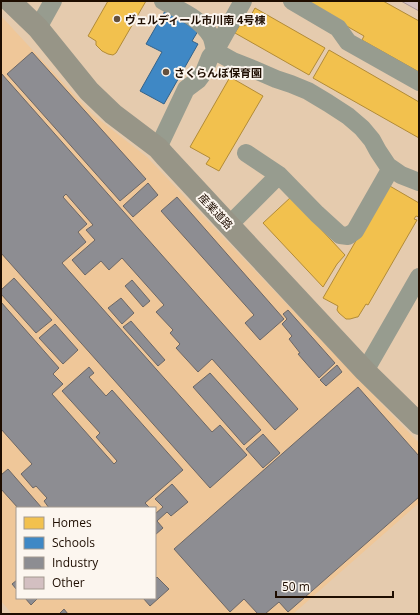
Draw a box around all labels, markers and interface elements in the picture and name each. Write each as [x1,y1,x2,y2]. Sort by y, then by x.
place label: ヴェルディール市川南 4号棟 [125,12,265,27]
marker: ヴェルディール市川南 4号棟 [112,14,122,24]
place label: さくらんぼ保育園 [174,65,262,80]
marker: さくらんぼ保育園 [161,67,171,77]
street label: 産業道路 [196,190,236,232]
legend [16,507,156,599]
text: Homes [52,514,92,531]
text: Schools [52,534,95,551]
text: Industry [52,554,99,571]
scale bar [276,573,393,599]
text: Other [52,574,85,591]
text: 50 m [282,578,310,595]

